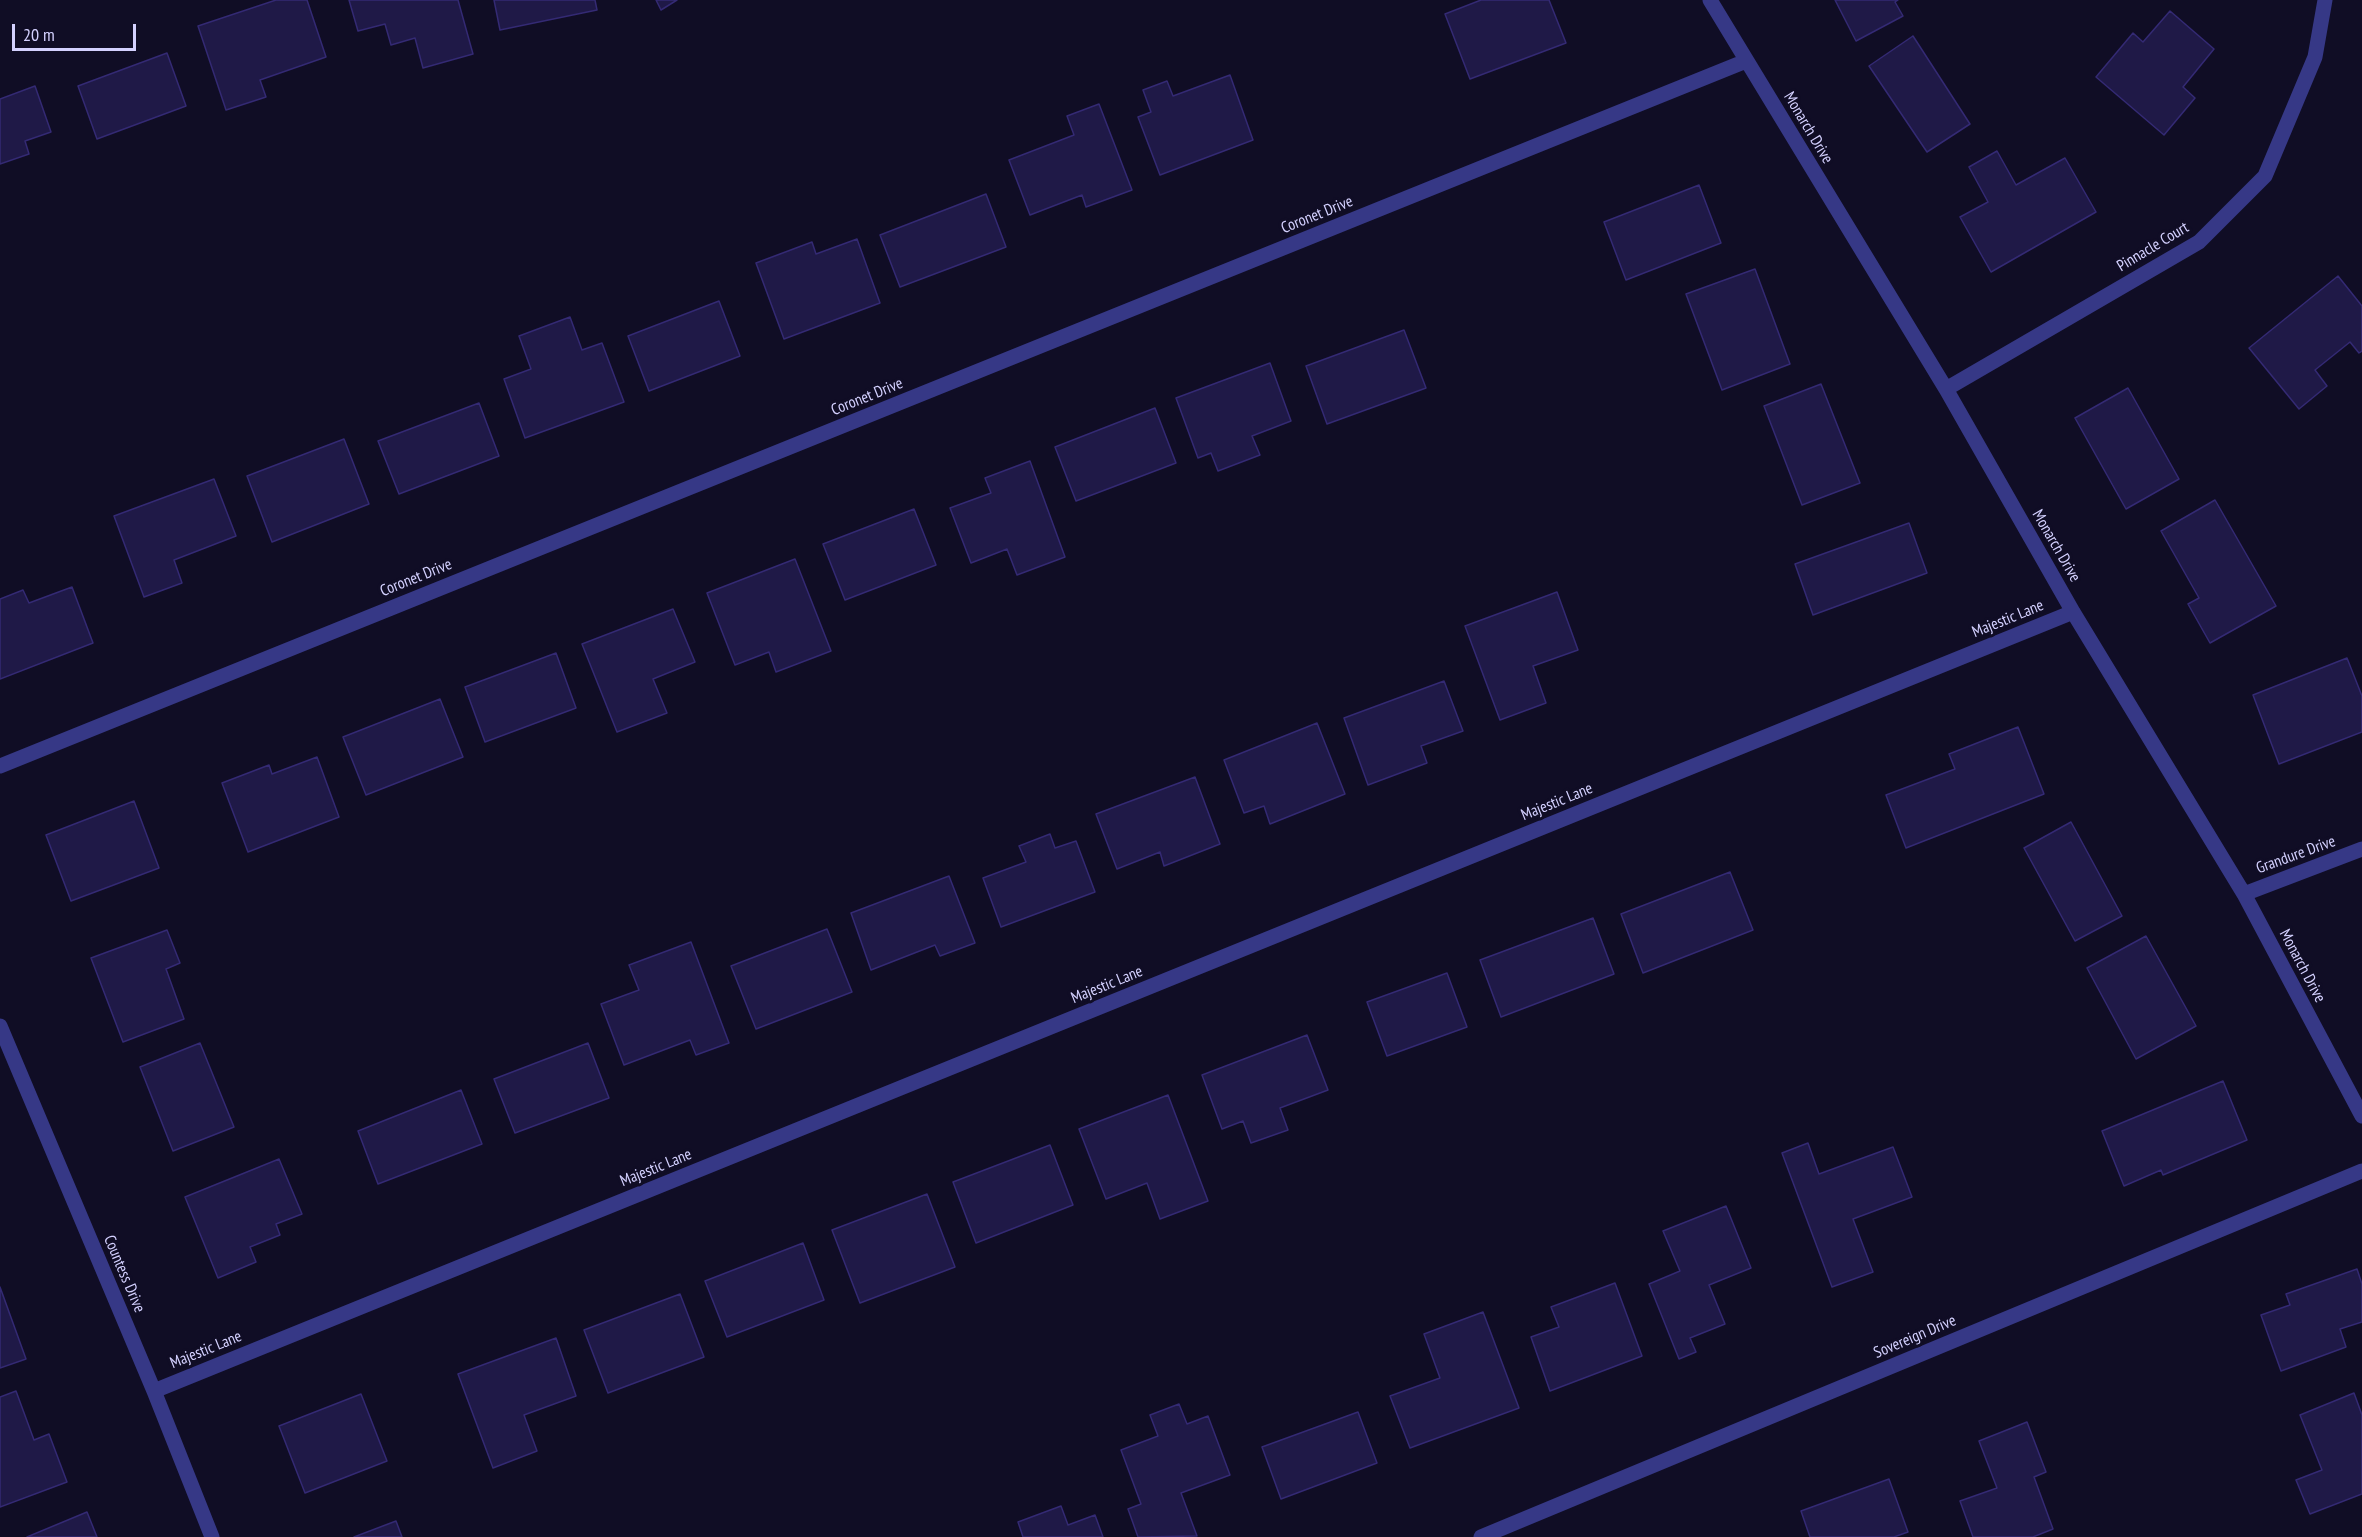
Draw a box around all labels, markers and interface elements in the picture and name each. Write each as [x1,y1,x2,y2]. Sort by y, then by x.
scale bar [15,12,140,50]
text: 20 m [23,23,55,46]
street label: Monarch Drive [1779,89,1837,167]
street label: Coronet Drive [1278,192,1356,238]
street label: Pinnacle Court [2114,218,2192,276]
street label: Coronet Drive [828,374,906,420]
street label: Monarch Drive [2028,507,2084,585]
street label: Coronet Drive [377,555,455,601]
street label: Majestic Lane [1969,596,2047,642]
street label: Majestic Lane [1518,779,1596,825]
street label: Grandure Drive [2254,832,2338,878]
street label: Monarch Drive [2275,926,2329,1006]
street label: Majestic Lane [1068,962,1146,1008]
street label: Majestic Lane [617,1145,695,1191]
street label: Countess Drive [99,1233,149,1315]
street label: Sovereign Drive [1871,1311,1959,1363]
street label: Majestic Lane [167,1327,245,1373]

